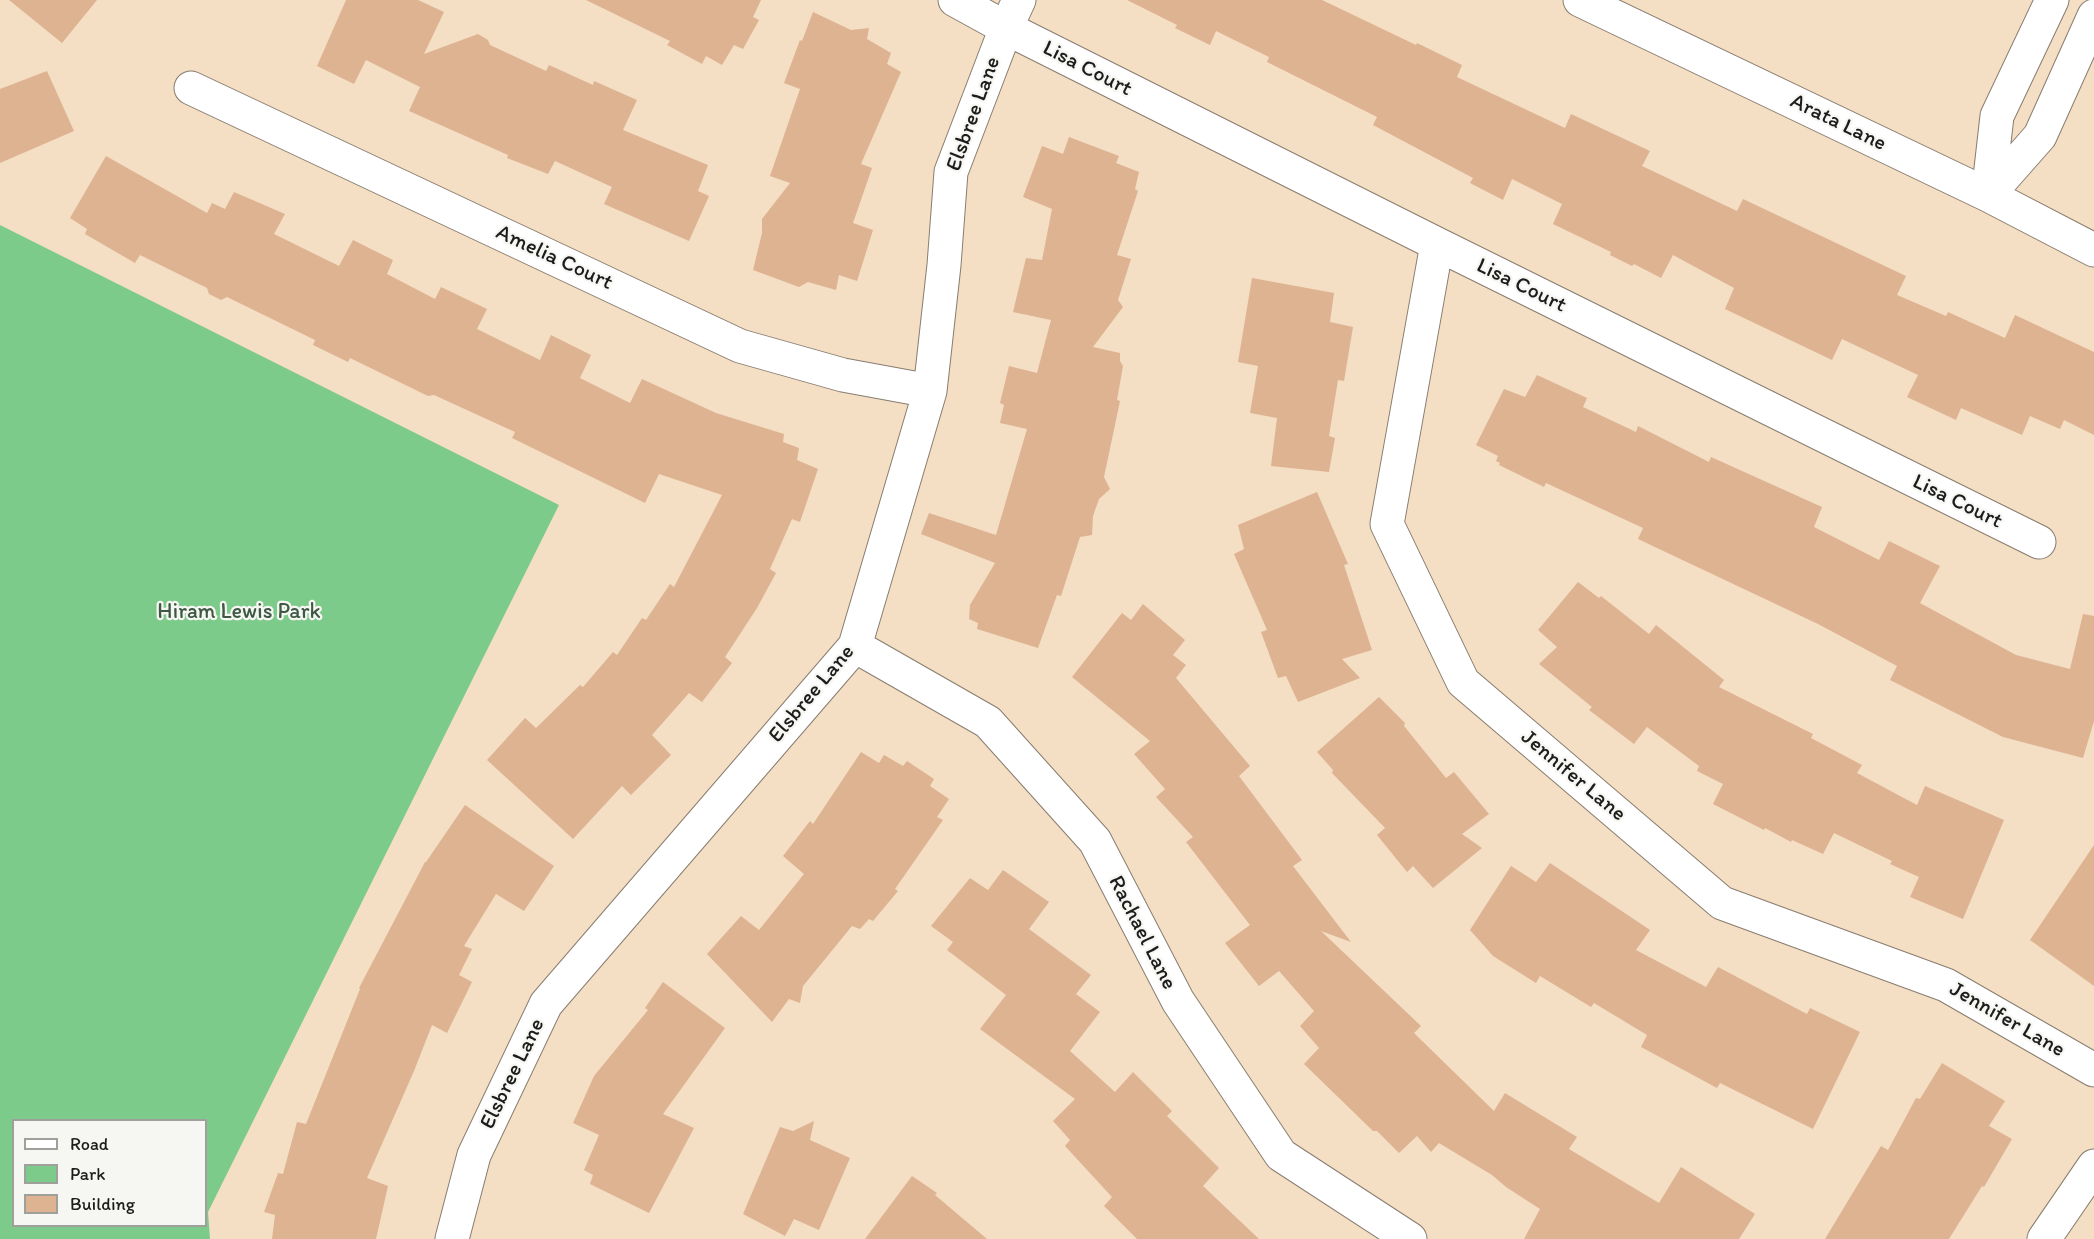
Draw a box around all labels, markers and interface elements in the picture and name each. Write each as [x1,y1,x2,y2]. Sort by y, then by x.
street label: Lisa Court [1038,35,1136,103]
street label: Elsbree Lane [941,53,1007,175]
street label: Arata Lane [1786,88,1890,158]
street label: Amelia Court [491,219,617,297]
street label: Lisa Court [1472,253,1570,319]
street label: Lisa Court [1908,469,2006,535]
park label: Hiram Lewis Park [157,599,321,625]
street label: Elsbree Lane [763,640,861,748]
street label: Jennifer Lane [1515,724,1631,828]
street label: Rachael Lane [1102,872,1182,994]
street label: Jennifer Lane [1944,976,2070,1064]
street label: Elsbree Lane [475,1014,551,1134]
legend [12,1119,207,1227]
text: Road [70,1133,109,1155]
text: Park [70,1163,105,1185]
text: Building [70,1193,135,1215]

